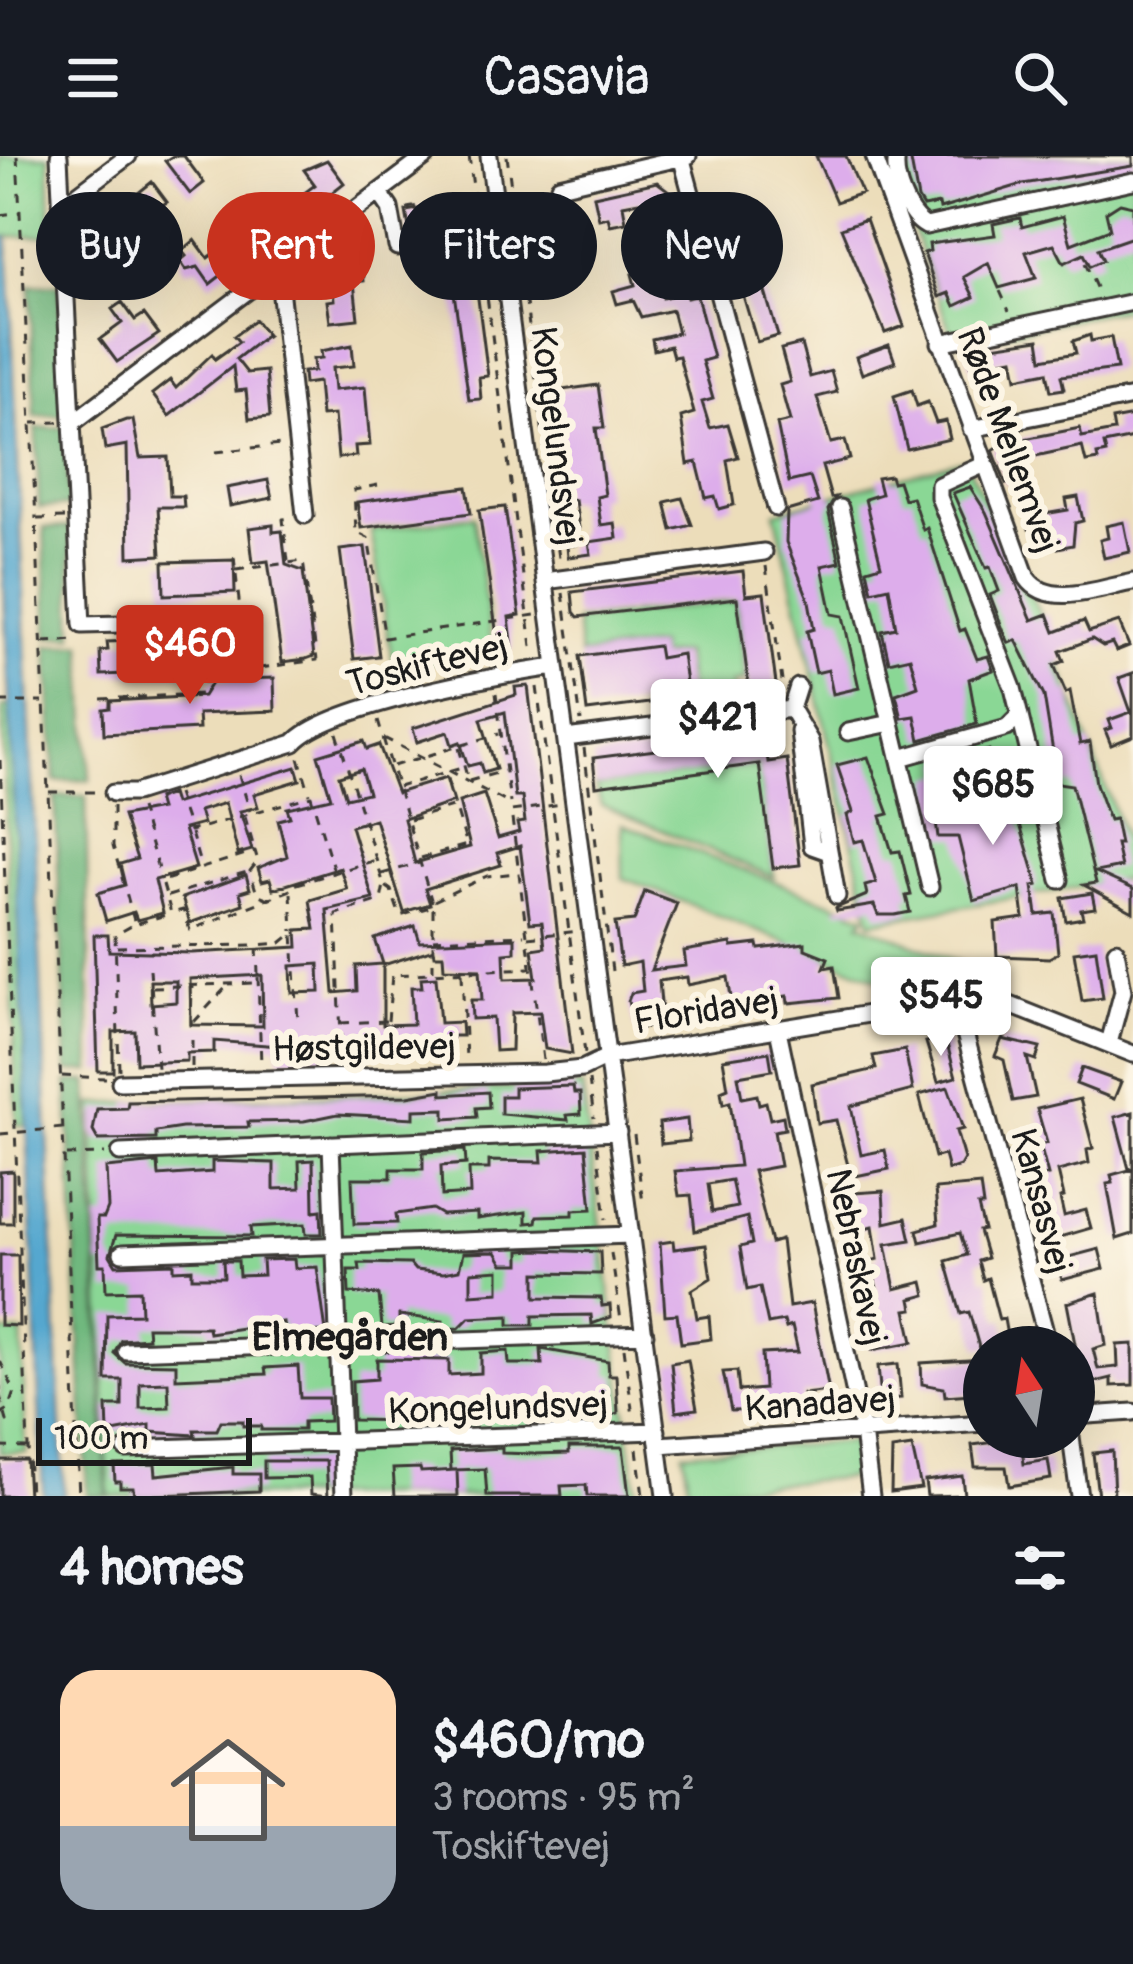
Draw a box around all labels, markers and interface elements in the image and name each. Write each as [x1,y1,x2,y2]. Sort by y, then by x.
text: Casavia [483,44,650,112]
icon: menu [60,45,126,111]
icon: search [1007,45,1073,111]
chip: Buy [36,192,183,300]
chip: Rent [207,192,375,300]
chip: Filters [399,192,597,300]
chip: New [621,192,783,300]
street label: Røde Mellemvej [946,321,1070,559]
street label: Kongelundsvej [520,324,592,548]
pin: $460 [119,605,261,707]
text: $460 [143,619,237,668]
street label: Toskiftevej [342,623,512,707]
pin: $421 [647,679,789,781]
text: $421 [678,693,758,742]
pin: $685 [922,746,1064,848]
text: $685 [951,760,1035,809]
pin: $545 [870,957,1012,1059]
text: $545 [898,971,984,1020]
street label: Floridavej [631,977,781,1045]
street label: Høstgildevej [272,1024,456,1072]
street label: Kansasvej [1000,1124,1082,1278]
street label: Nebraskavej [815,1165,897,1349]
district label: Elmegården [252,1313,448,1362]
north arrow [963,1326,1095,1458]
map controls [963,1326,1095,1458]
street label: Kanadavej [743,1376,897,1432]
street label: Kongelundsvej [387,1382,609,1434]
scale bar [36,1412,252,1465]
text: 100 m [54,1418,148,1459]
icon: filters [1007,1535,1073,1601]
text: 4 homes [60,1536,244,1600]
text: $460/mo [432,1709,645,1773]
icon: home [156,1718,300,1862]
text: 3 rooms · 95 m² [432,1773,695,1822]
text: Toskiftevej [432,1822,610,1871]

